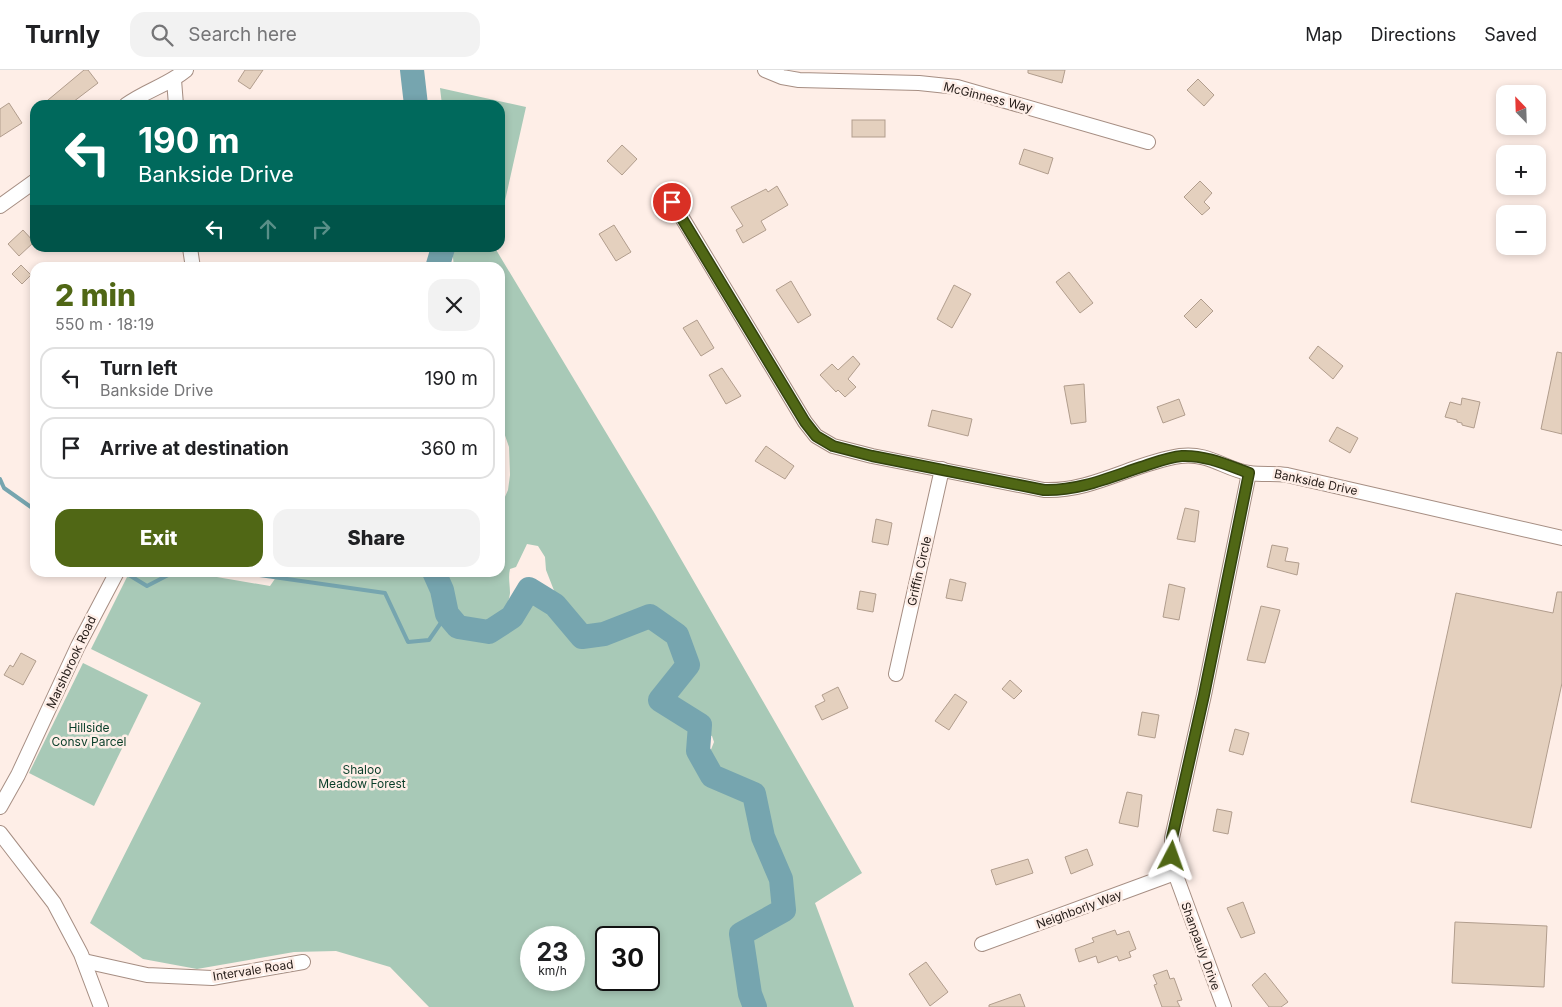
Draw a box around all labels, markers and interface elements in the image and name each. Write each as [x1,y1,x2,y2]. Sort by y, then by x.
search box [130,12,480,57]
text: Turnly [25,20,100,49]
icon: search [148,21,176,49]
text: Search here [188,23,297,46]
text: Map [1305,24,1343,45]
text: Directions [1371,24,1456,45]
text: Saved [1484,24,1537,45]
street label: McGinness Way [942,79,1034,115]
north arrow [1496,85,1546,135]
map controls [1496,85,1546,255]
text: 190 m [138,119,240,161]
icon: left [55,120,120,185]
button: + [1496,145,1546,195]
text: Bankside Drive [138,161,294,187]
pin [651,181,693,223]
icon: arrive [658,188,686,216]
button: − [1496,205,1546,255]
icon: left [201,215,229,243]
icon: ahead [254,215,282,243]
icon: right [307,215,335,243]
text: 2 min [55,277,136,313]
button: close [428,279,480,331]
text: 550 m · 18:19 [55,314,154,334]
text: Turn left [100,357,178,380]
icon: left [57,364,85,392]
text: 190 m [425,367,478,390]
text: Bankside Drive [100,380,213,400]
icon: arrive [57,434,85,462]
text: Arrive at destination [100,437,289,460]
text: 360 m [421,437,478,460]
street label: Bankside Drive [1273,466,1359,498]
button: Exit [55,509,263,567]
button: Share [273,509,480,567]
street label: Griffin Circle [904,535,934,607]
street label: Marshbrook Road [43,613,99,711]
park label: Hillside Consv Parcel [52,720,126,749]
park label: Shaloo Meadow Forest [318,762,406,791]
position arrow [1145,829,1197,881]
street label: Neighborly Way [1034,886,1124,931]
street label: Shanpauly Drive [1178,900,1224,992]
speed limit sign: 30 [595,926,660,991]
text: 23 [537,937,568,967]
street label: Intervale Road [212,956,294,984]
text: km/h [538,963,567,978]

